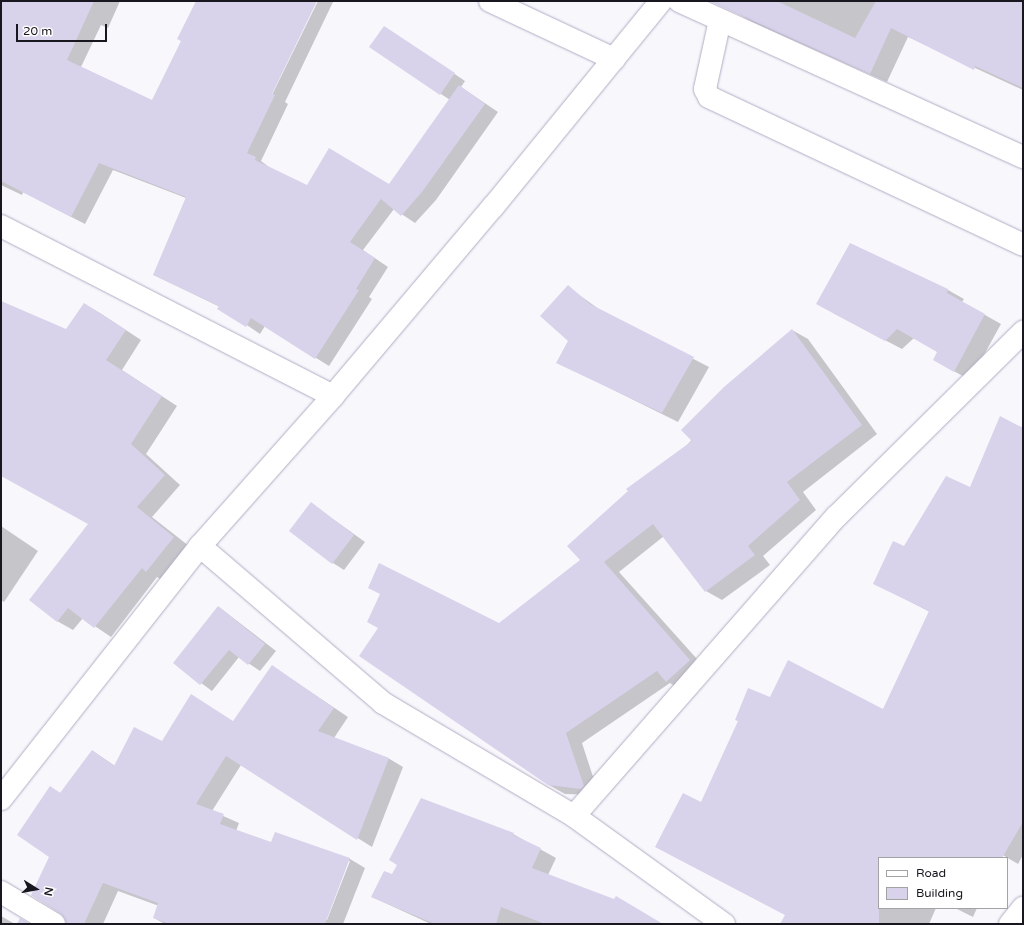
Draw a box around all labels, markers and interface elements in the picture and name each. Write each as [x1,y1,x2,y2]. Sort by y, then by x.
scale bar [18,16,109,42]
text: 20 m [23,24,52,38]
legend [878,857,1008,909]
text: Road [916,866,946,880]
north arrow [16,869,56,909]
text: N [41,886,55,897]
text: Building [916,886,963,900]

